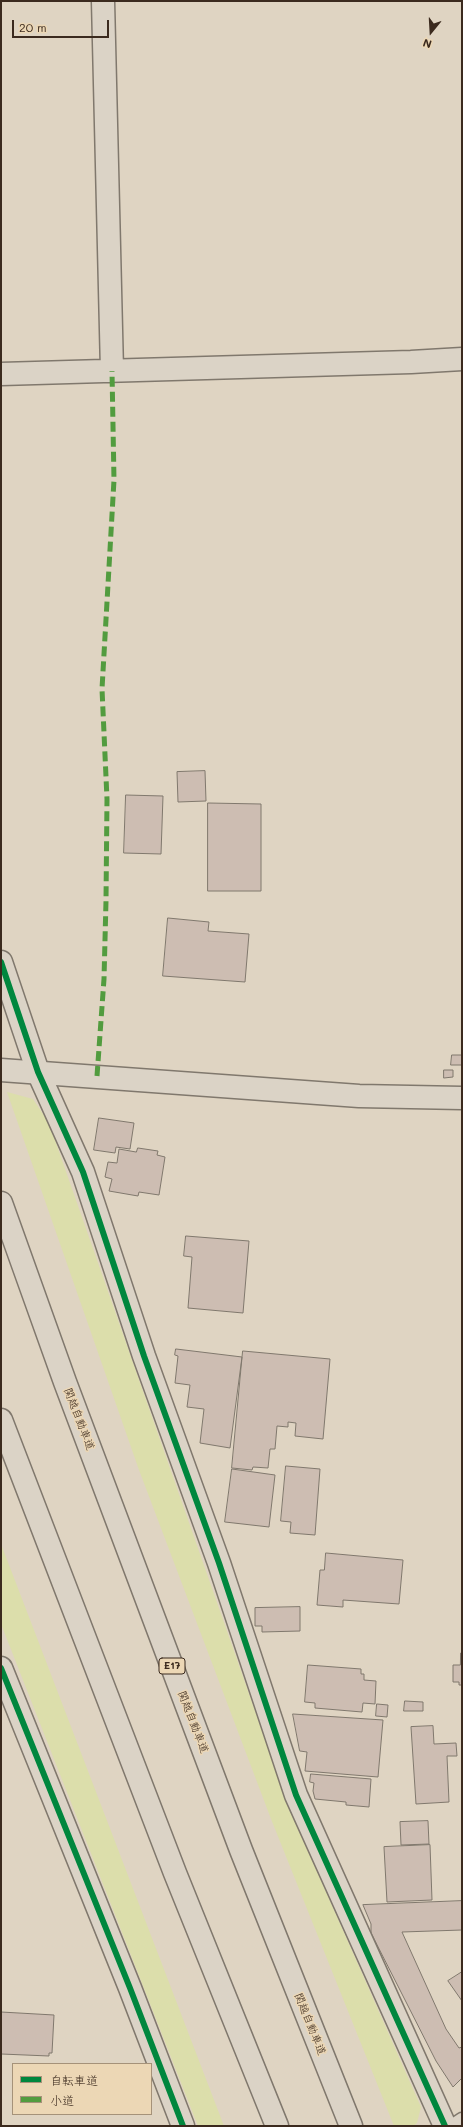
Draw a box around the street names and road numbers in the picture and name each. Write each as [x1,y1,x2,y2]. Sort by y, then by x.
street label: 関越自動車道 [61,1386,97,1452]
road number: E17 [159,1658,185,1674]
street label: 関越自動車道 [175,1689,211,1755]
street label: 関越自動車道 [292,1991,328,2057]

